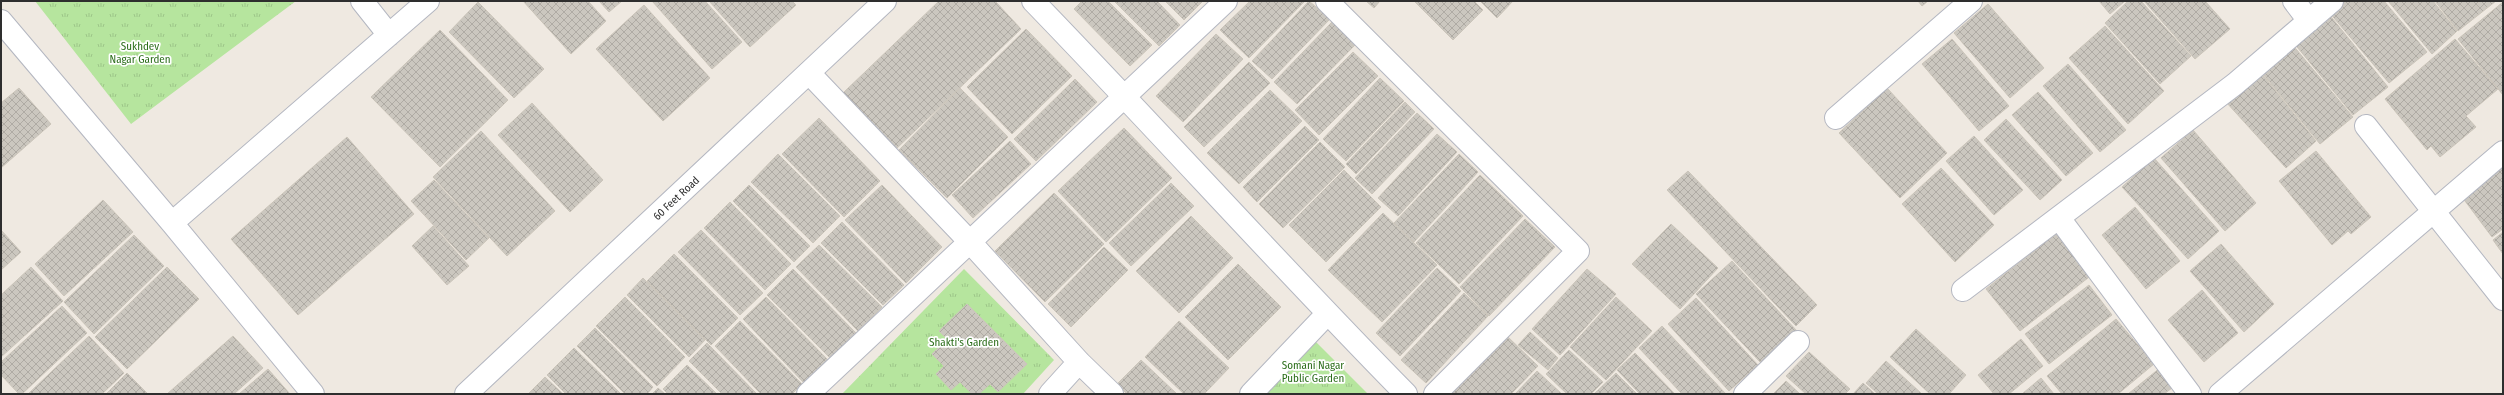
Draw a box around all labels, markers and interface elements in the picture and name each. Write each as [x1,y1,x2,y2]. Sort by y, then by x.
park label: Sukhdev Nagar Garden [109,40,171,66]
street label: 60 Feet Road [651,174,702,223]
park label: Shakti's Garden [929,336,999,349]
park label: Somani Nagar Public Garden [1282,359,1344,385]

